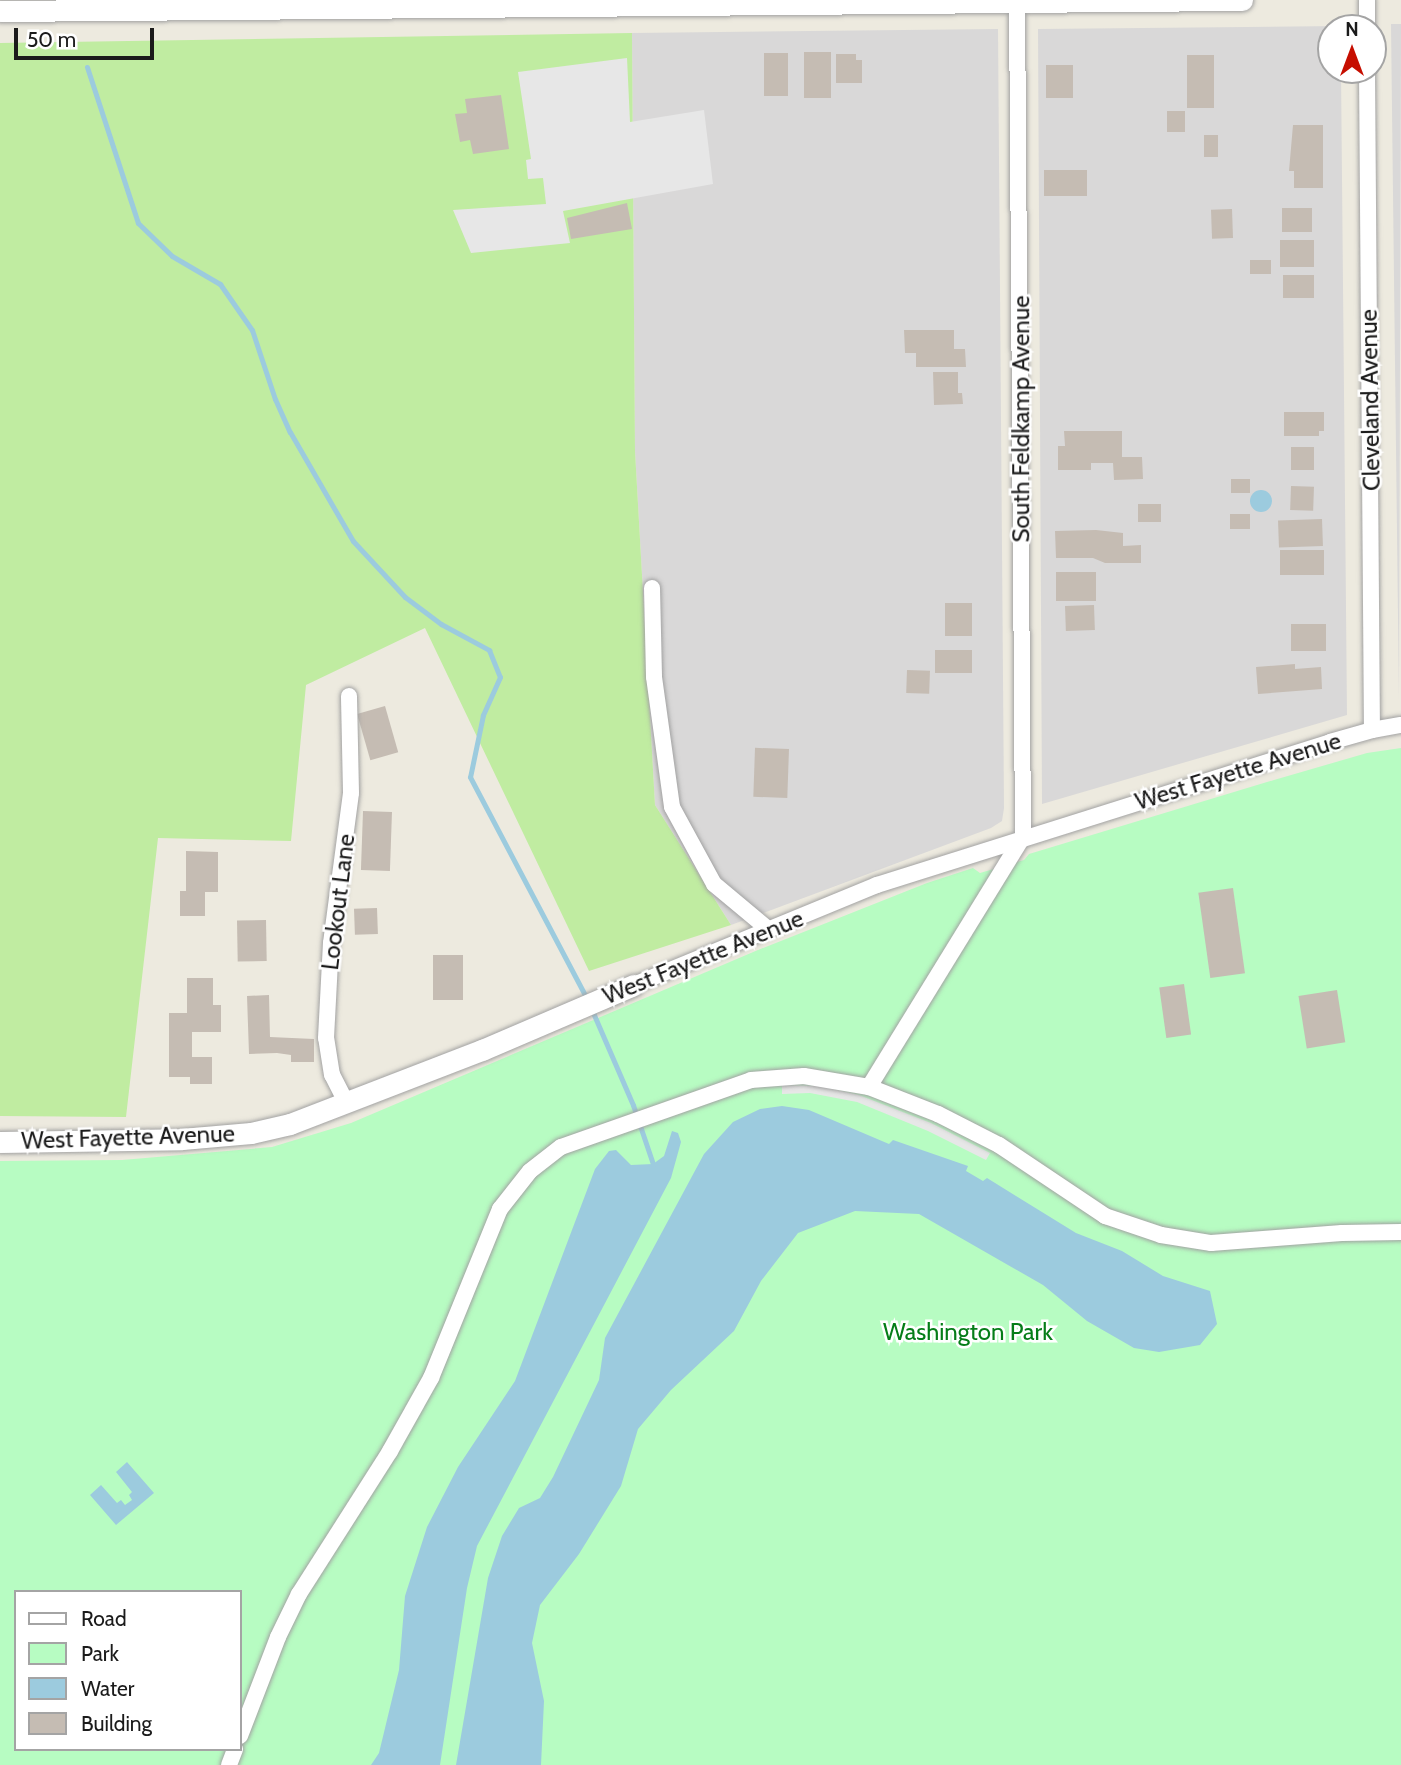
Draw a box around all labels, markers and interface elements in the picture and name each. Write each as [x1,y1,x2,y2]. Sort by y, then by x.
scale bar [18,14,158,58]
north arrow [1317,14,1387,84]
text: N [1345,18,1359,41]
text: 50 m [27,27,76,52]
street label: South Feldkamp Avenue [1007,295,1035,543]
street label: Cleveland Avenue [1354,309,1386,491]
street label: West Fayette Avenue [1132,726,1344,816]
street label: Lookout Lane [315,832,361,972]
street label: West Fayette Avenue [599,904,807,1010]
street label: West Fayette Avenue [21,1119,235,1155]
park label: Washington Park [883,1318,1053,1346]
legend [14,1590,242,1751]
text: Road [81,1606,127,1631]
text: Park [81,1641,119,1666]
text: Water [81,1676,134,1701]
text: Building [81,1711,152,1736]

